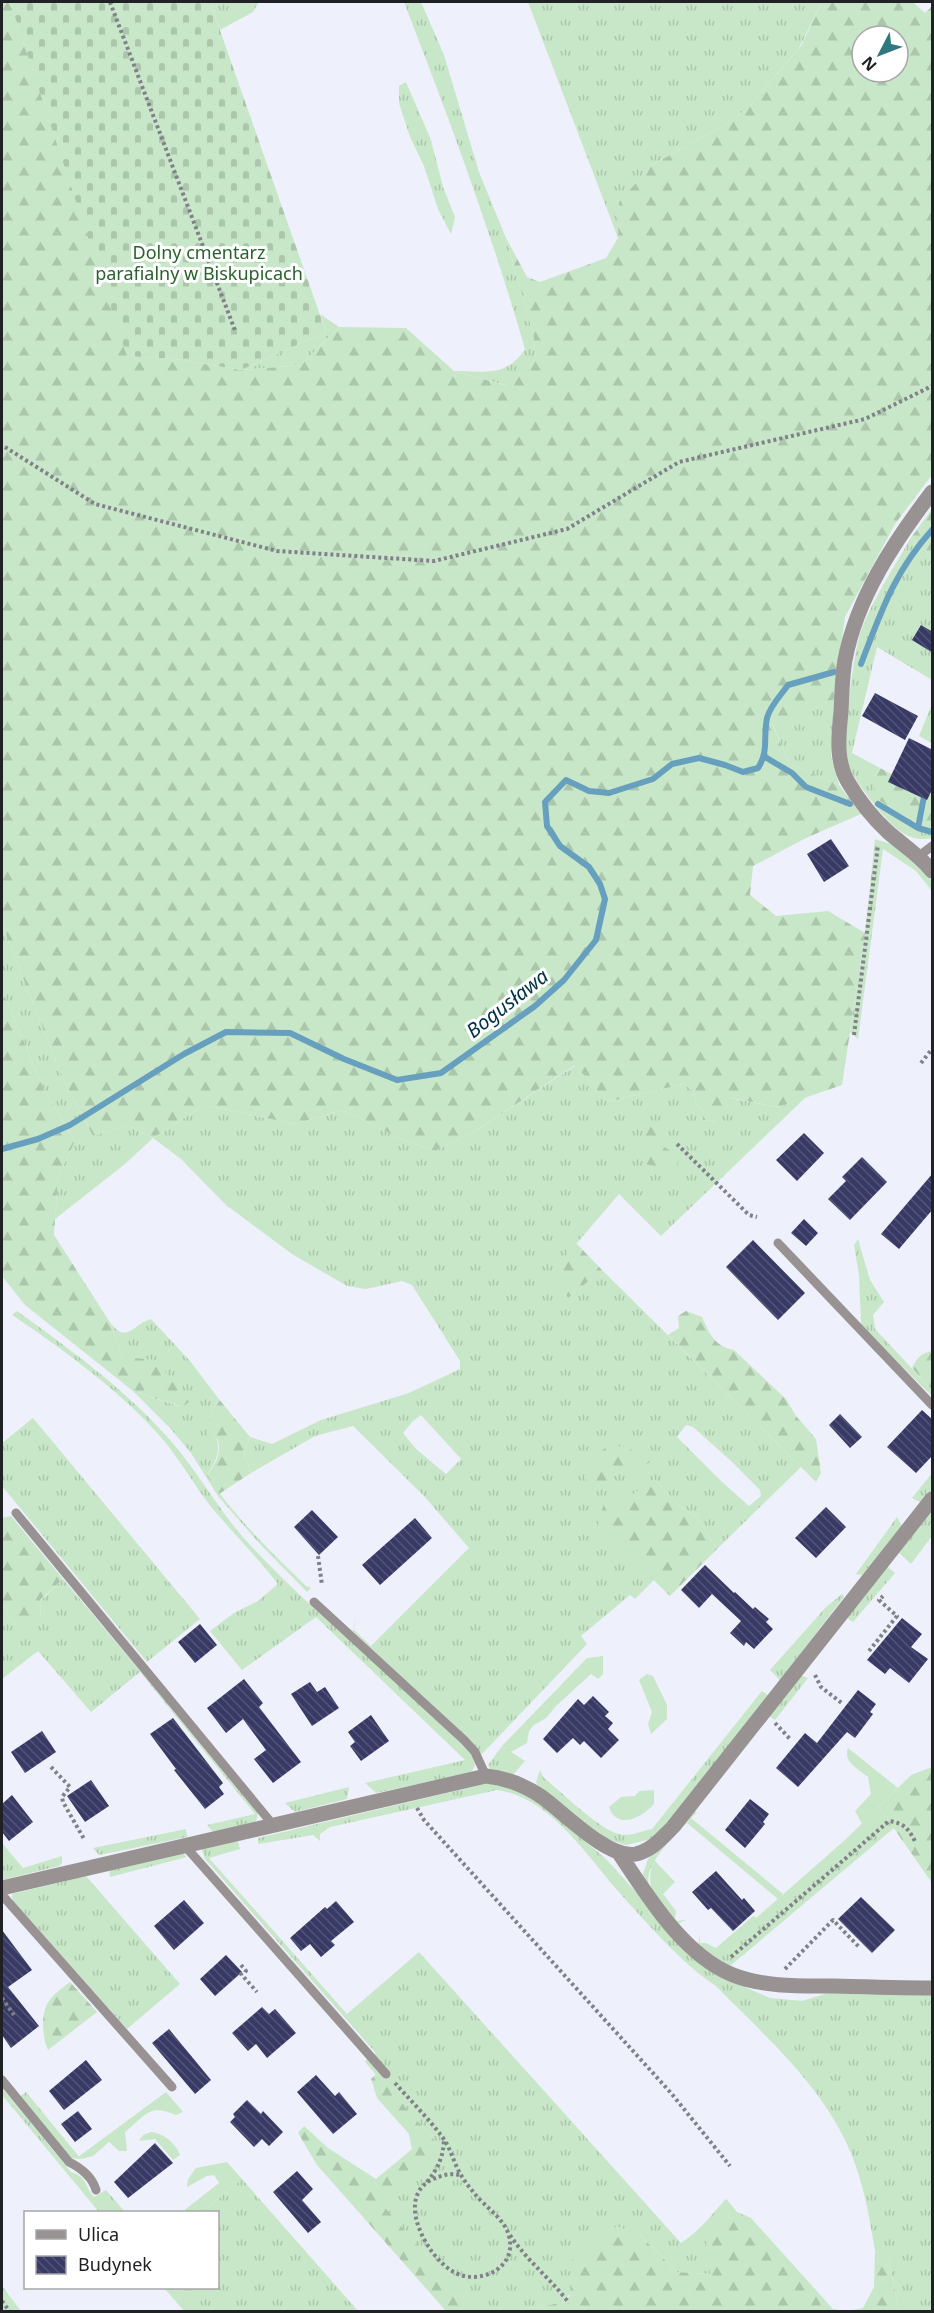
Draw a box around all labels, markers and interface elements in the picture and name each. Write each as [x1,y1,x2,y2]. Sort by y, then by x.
north arrow [850,24,910,84]
text: N [856,52,881,76]
park label: Dolny cmentarz parafialny w Biskupicach [95,240,303,285]
water label: Bogusława [460,962,554,1044]
legend [24,2211,219,2289]
text: Ulica [78,2222,119,2246]
text: Budynek [78,2252,152,2276]

